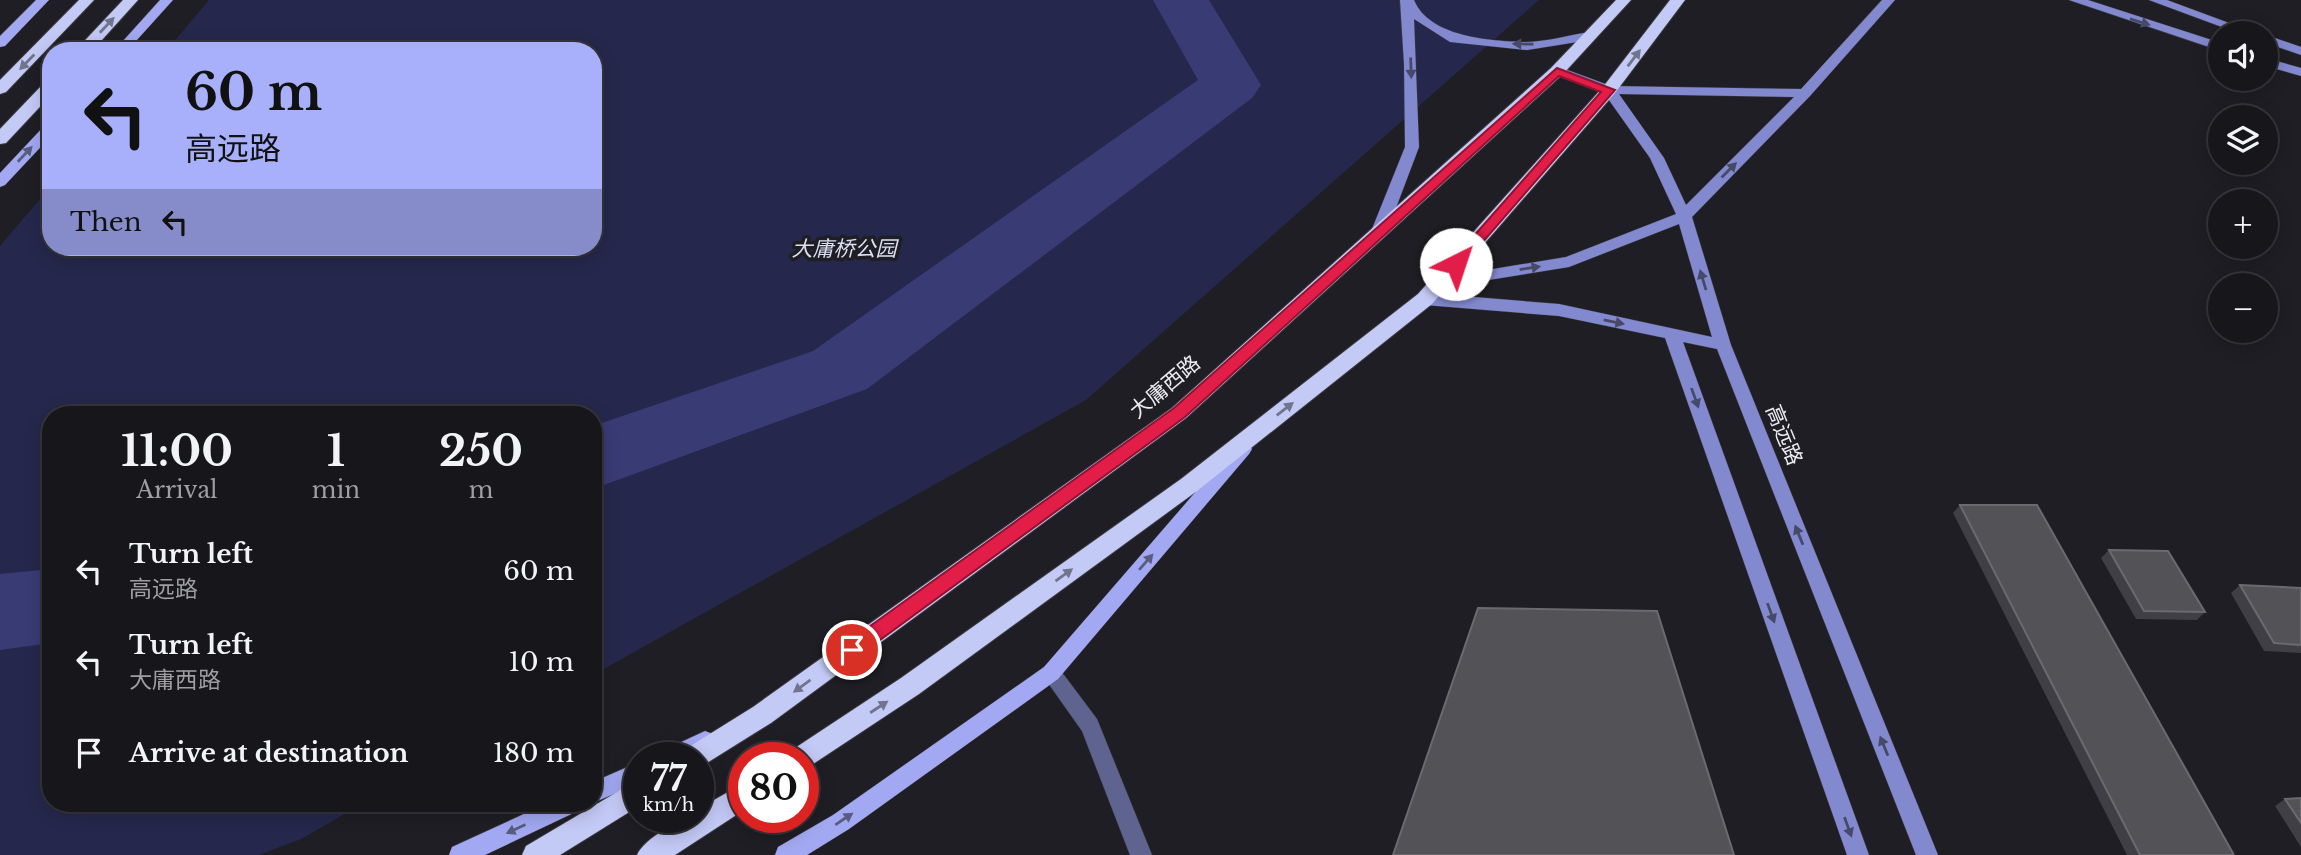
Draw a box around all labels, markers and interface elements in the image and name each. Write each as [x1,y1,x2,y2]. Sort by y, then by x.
one-way arrow [99,16,115,34]
one-way arrow [2130,17,2151,28]
map controls [2208,21,2278,343]
button: sound [2208,21,2278,91]
one-way arrow [1512,38,1534,50]
one-way arrow [1626,49,1640,67]
one-way arrow [19,53,35,70]
one-way arrow [1406,57,1417,79]
text: 60 m [185,62,322,123]
icon: left [70,70,161,161]
button: layers [2208,105,2278,175]
text: 高远路 [185,129,281,169]
one-way arrow [17,146,33,163]
one-way arrow [1721,162,1737,179]
button: + [2208,189,2278,259]
icon: left [156,203,194,241]
text: Then [70,206,142,238]
position arrow [1419,227,1493,301]
park label: 大庸桥公园 [792,236,899,262]
one-way arrow [1520,262,1542,273]
one-way arrow [1698,269,1708,290]
button: − [2208,273,2278,343]
one-way arrow [1603,316,1625,327]
street label: 大庸西路 [1124,350,1206,424]
one-way arrow [1690,388,1701,409]
street label: 高远路 [1760,401,1808,469]
one-way arrow [1276,403,1294,417]
text: 11:00 [121,425,233,477]
text: 1 [327,425,345,477]
text: 250 [439,425,523,477]
text: Arrival [136,476,218,504]
text: min [312,476,360,504]
text: m [469,476,493,504]
one-way arrow [1794,524,1805,545]
text: Turn left [129,538,253,570]
icon: left [70,552,108,590]
one-way arrow [1138,553,1154,571]
text: 60 m [503,555,574,587]
one-way arrow [1055,568,1073,582]
text: 高远路 [129,575,198,603]
one-way arrow [1766,602,1777,623]
pin [822,620,882,680]
text: Turn left [129,629,253,661]
icon: arrive [833,631,871,669]
icon: left [70,643,108,681]
text: 10 m [508,646,574,678]
text: 大庸西路 [129,666,221,694]
one-way arrow [793,679,811,693]
one-way arrow [869,701,888,714]
icon: arrive [70,734,108,772]
one-way arrow [1878,735,1889,756]
text: Arrive at destination [129,737,409,769]
text: 180 m [493,737,574,769]
speed limit sign: 80 [728,742,819,833]
text: 77 [650,757,687,800]
text: km/h [643,794,694,816]
one-way arrow [835,812,853,826]
one-way arrow [1842,816,1853,837]
one-way arrow [506,823,526,835]

